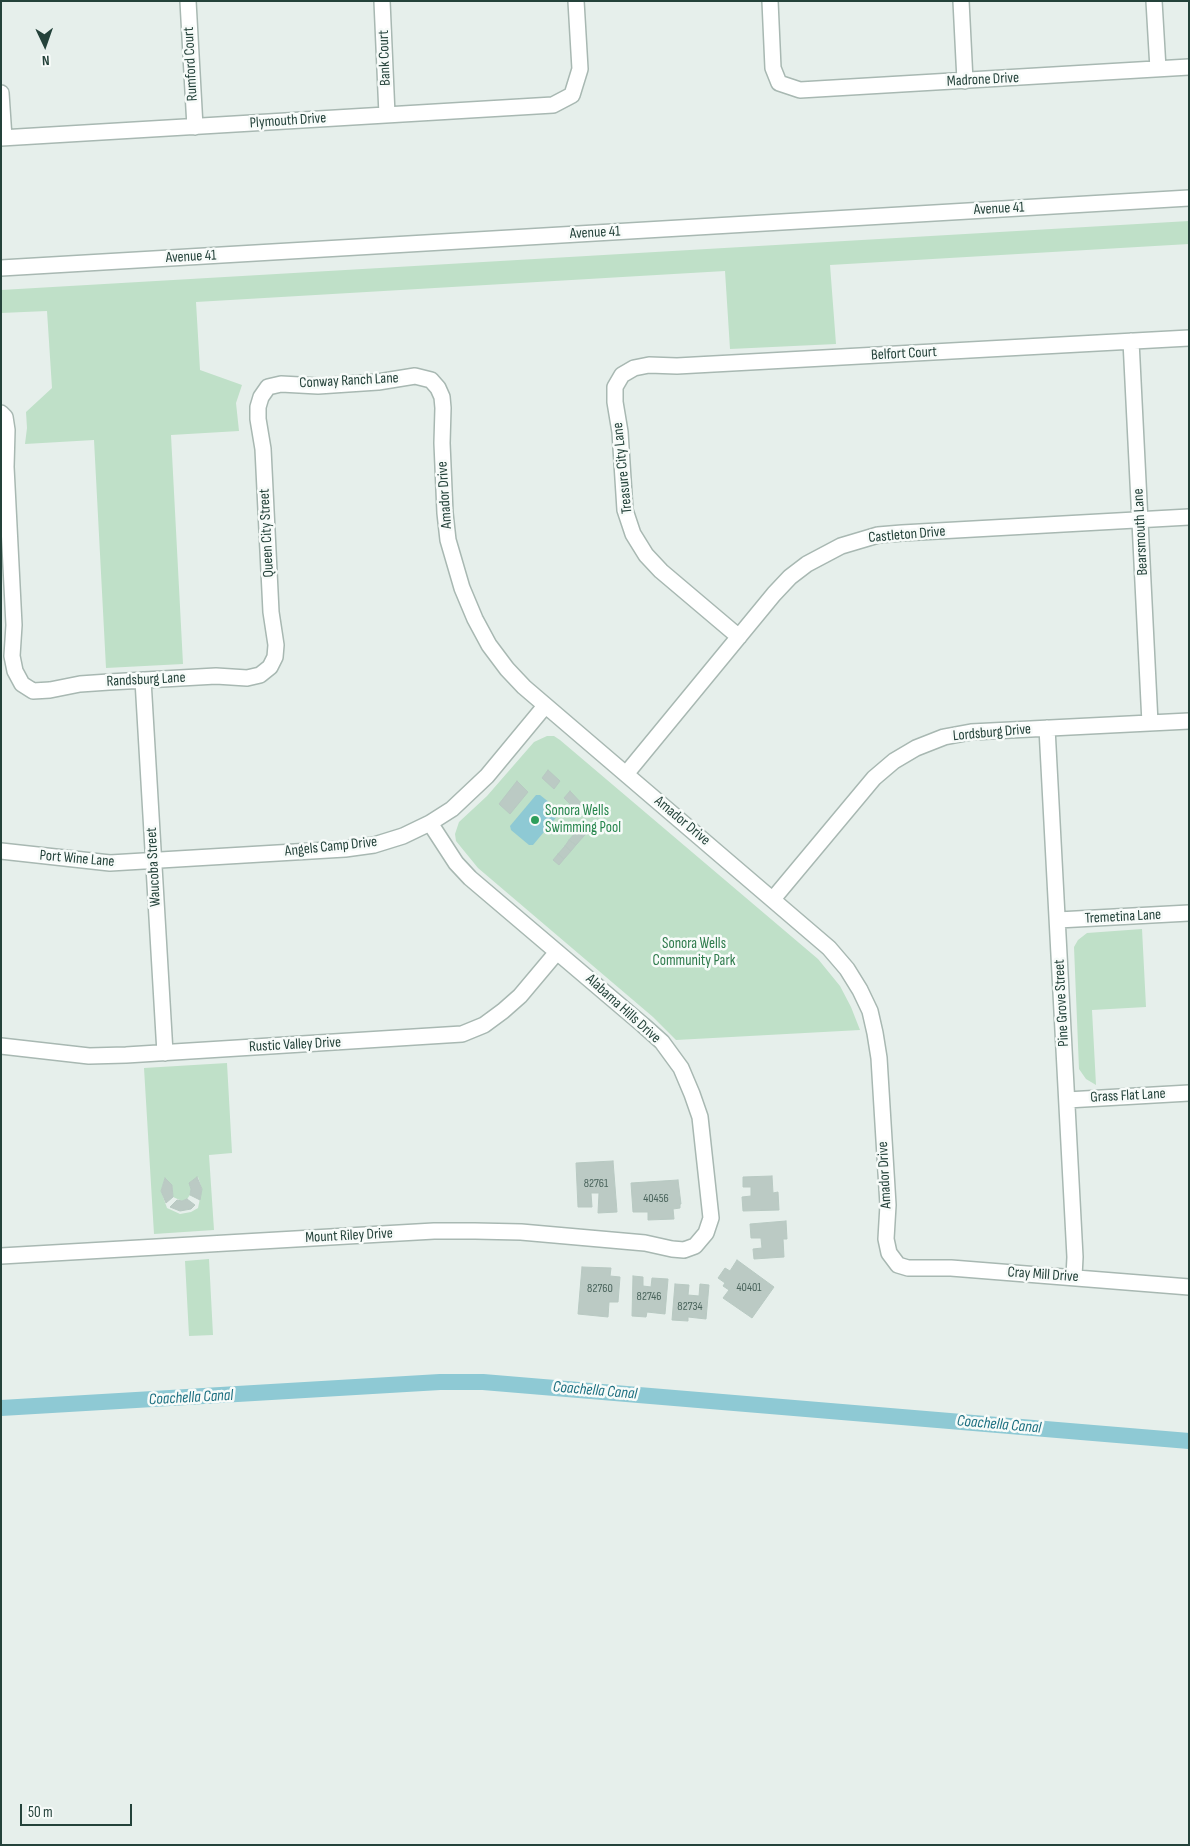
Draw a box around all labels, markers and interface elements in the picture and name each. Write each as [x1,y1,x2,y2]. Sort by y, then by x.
north arrow [20,20,70,70]
street label: Rumford Court [180,26,202,102]
street label: Bank Court [375,30,395,86]
text: N [42,52,50,69]
street label: Madrone Drive [946,69,1020,91]
street label: Plymouth Drive [249,109,327,133]
street label: Avenue 41 [973,199,1025,219]
street label: Avenue 41 [569,223,621,243]
street label: Avenue 41 [165,247,217,267]
street label: Belfort Court [871,343,937,365]
street label: Conway Ranch Lane [299,369,399,393]
street label: Treasure City Lane [609,422,637,514]
street label: Amador Drive [434,461,456,529]
street label: Queen City Street [256,488,278,578]
street label: Bearsmouth Lane [1130,488,1152,576]
street label: Castleton Drive [868,523,946,547]
street label: Randsburg Lane [106,669,186,691]
street label: Lordsburg Drive [952,721,1032,745]
street label: Amador Drive [650,792,714,850]
place label: Sonora Wells Swimming Pool [545,802,621,837]
marker: Sonora Wells Swimming Pool [529,814,541,826]
street label: Waucoba Street [143,827,165,907]
street label: Angels Camp Drive [284,833,378,861]
street label: Port Wine Lane [39,847,115,871]
street label: Tremetina Lane [1084,906,1162,928]
park label: Sonora Wells Community Park [653,935,735,970]
street label: Pine Grove Street [1051,959,1073,1047]
street label: Alabama Hills Drive [582,971,664,1047]
street label: Rustic Valley Drive [248,1034,342,1056]
street label: Grass Flat Lane [1090,1085,1166,1107]
street label: Amador Drive [874,1141,896,1209]
house number: 82761 [584,1177,608,1191]
house number: 40456 [643,1192,669,1206]
street label: Mount Riley Drive [305,1225,393,1247]
street label: Cray Mill Drive [1007,1264,1079,1286]
house number: 40401 [737,1281,761,1295]
house number: 82760 [587,1282,613,1296]
house number: 82746 [637,1290,661,1304]
house number: 82734 [677,1300,703,1314]
water label: Coachella Canal [552,1378,638,1404]
water label: Coachella Canal [148,1386,234,1410]
water label: Coachella Canal [956,1412,1042,1438]
scale bar [22,1794,135,1826]
text: 50 m [28,1803,53,1822]

